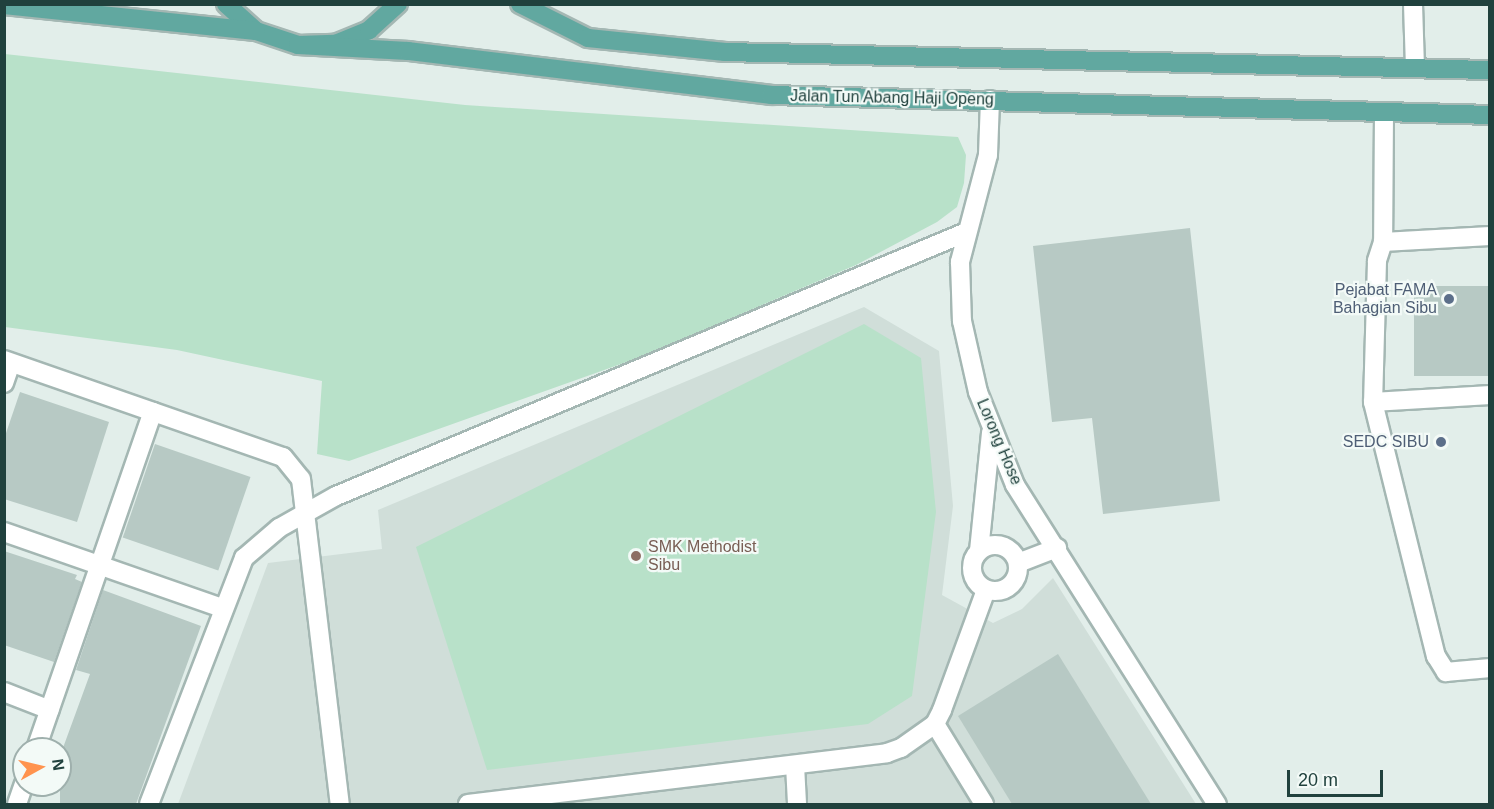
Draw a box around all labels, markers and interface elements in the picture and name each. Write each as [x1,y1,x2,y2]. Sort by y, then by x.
street label: Jalan Tun Abang Haji Openg [789,87,995,109]
place label: Pejabat FAMA Bahagian Sibu [1333,280,1437,318]
marker: Pejabat FAMA Bahagian Sibu [1442,292,1456,306]
street label: Lorong Hose [972,396,1026,488]
place label: SEDC SIBU [1343,432,1429,452]
marker: SEDC SIBU [1434,435,1448,449]
place label: SMK Methodist Sibu [648,537,756,575]
marker: SMK Methodist Sibu [629,549,643,563]
north arrow [12,737,72,797]
text: N [49,758,68,772]
scale bar [1290,758,1386,796]
text: 20 m [1298,770,1338,790]

